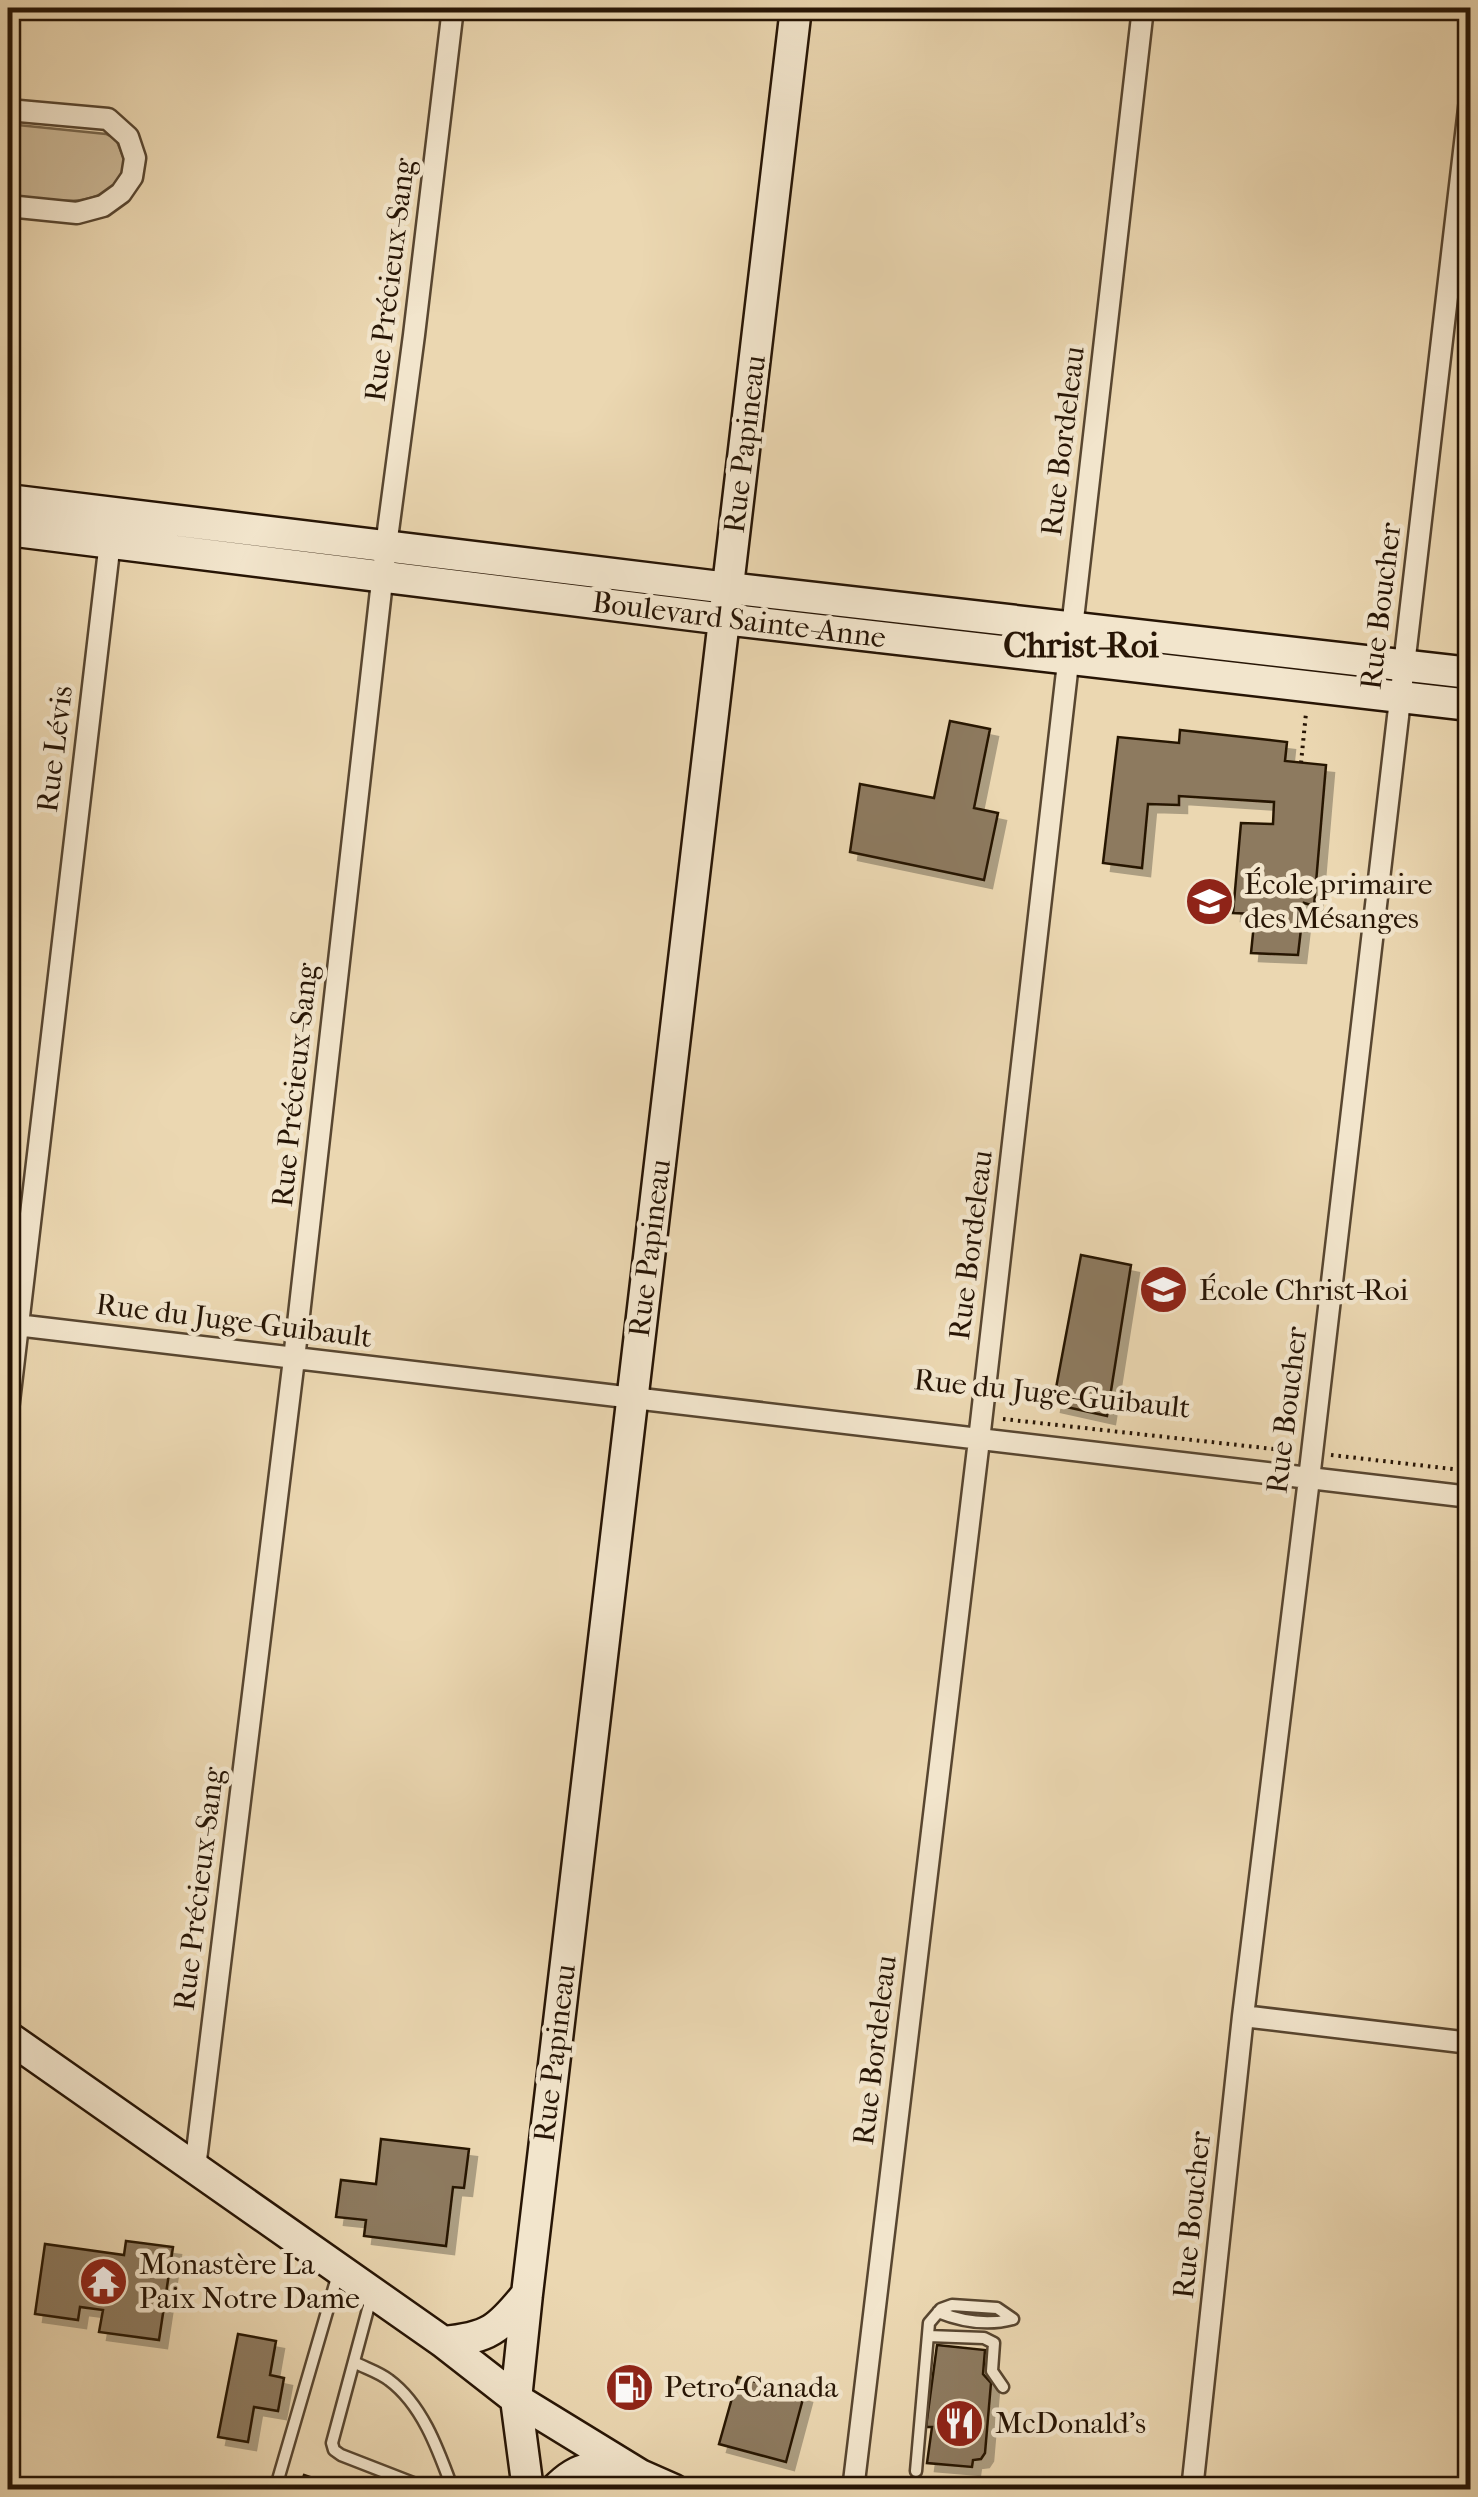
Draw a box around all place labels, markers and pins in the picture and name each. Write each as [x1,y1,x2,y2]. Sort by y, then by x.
place label: École primaire des Mésanges [1244,867,1433,936]
school or university icon: École primaire des Mésanges [1183,875,1235,927]
school or university icon: École Christ-Roi [1138,1264,1190,1316]
place label: École Christ-Roi [1199,1273,1408,1308]
place label: Monastère La Paix Notre Dame [139,2247,360,2316]
temple icon: Monastère La Paix Notre Dame [78,2255,130,2307]
fuel station icon: Petro-Canada [603,2361,655,2413]
place label: Petro-Canada [664,2370,839,2405]
restaurant icon: McDonald's [934,2397,986,2449]
place label: McDonald's [995,2406,1146,2441]

